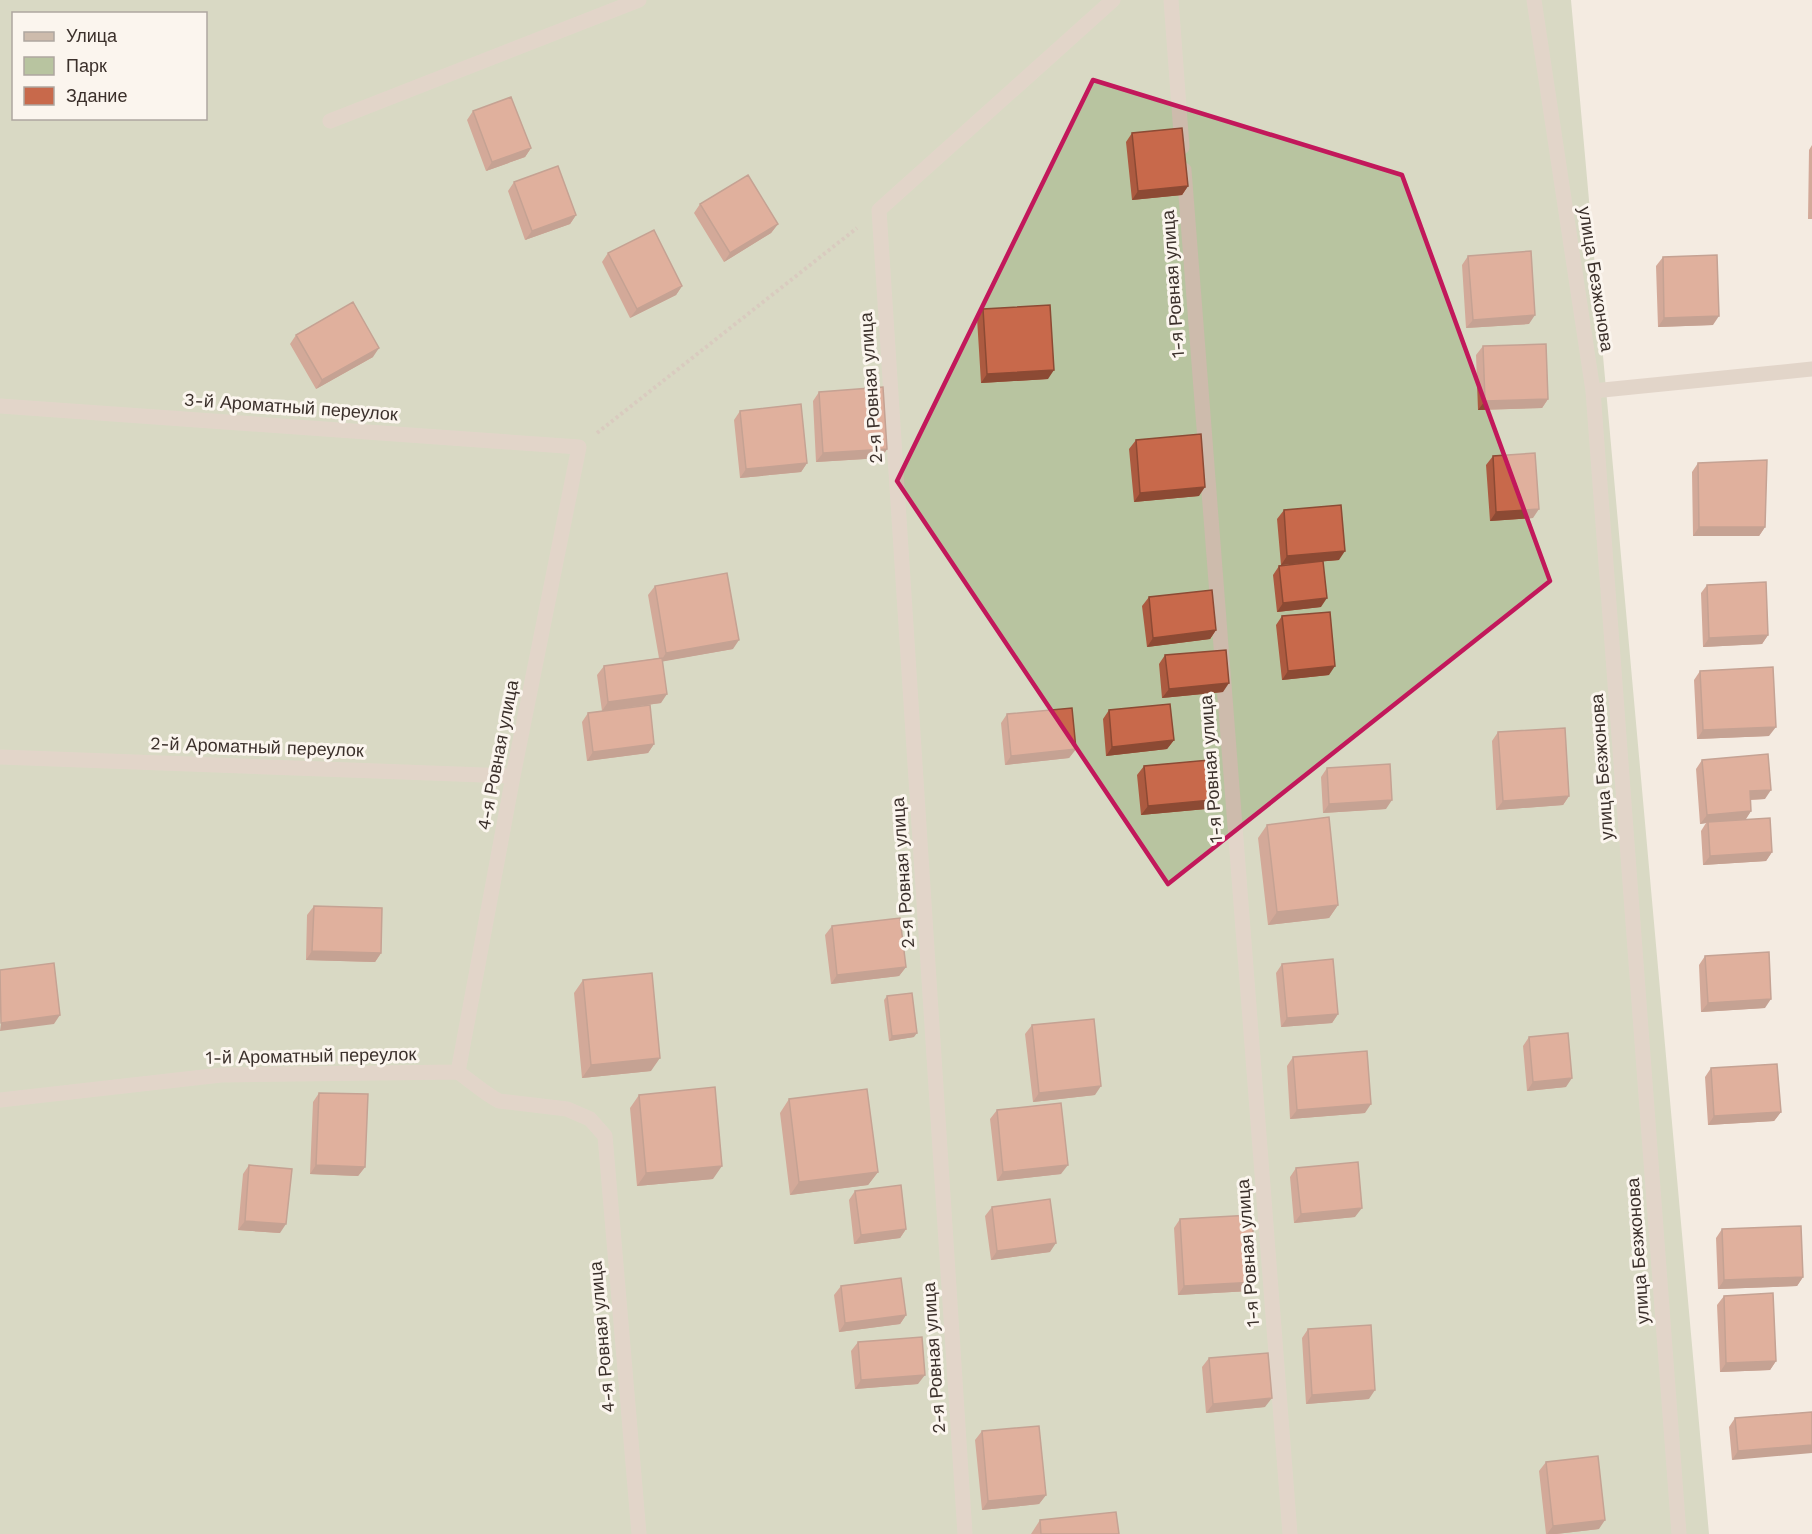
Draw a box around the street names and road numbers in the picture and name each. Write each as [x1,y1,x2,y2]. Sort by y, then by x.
street label: улица Безжонова [1575,205,1618,354]
street label: 1-я Ровная улица [1157,208,1188,359]
street label: 2-я Ровная улица [855,311,886,464]
street label: 3-й Ароматный переулок [184,389,399,424]
street label: 4-я Ровная улица [473,677,523,832]
street label: улица Безжонова [1586,692,1617,841]
street label: 1-я Ровная улица [1195,693,1226,844]
street label: 2-й Ароматный переулок [150,732,364,761]
street label: 2-я Ровная улица [887,796,918,949]
street label: 1-й Ароматный переулок [206,1043,417,1068]
street label: улица Безжонова [1622,1176,1653,1325]
street label: 1-я Ровная улица [1232,1177,1263,1328]
street label: 4-я Ровная улица [584,1259,619,1414]
street label: 2-я Ровная улица [918,1281,949,1434]

